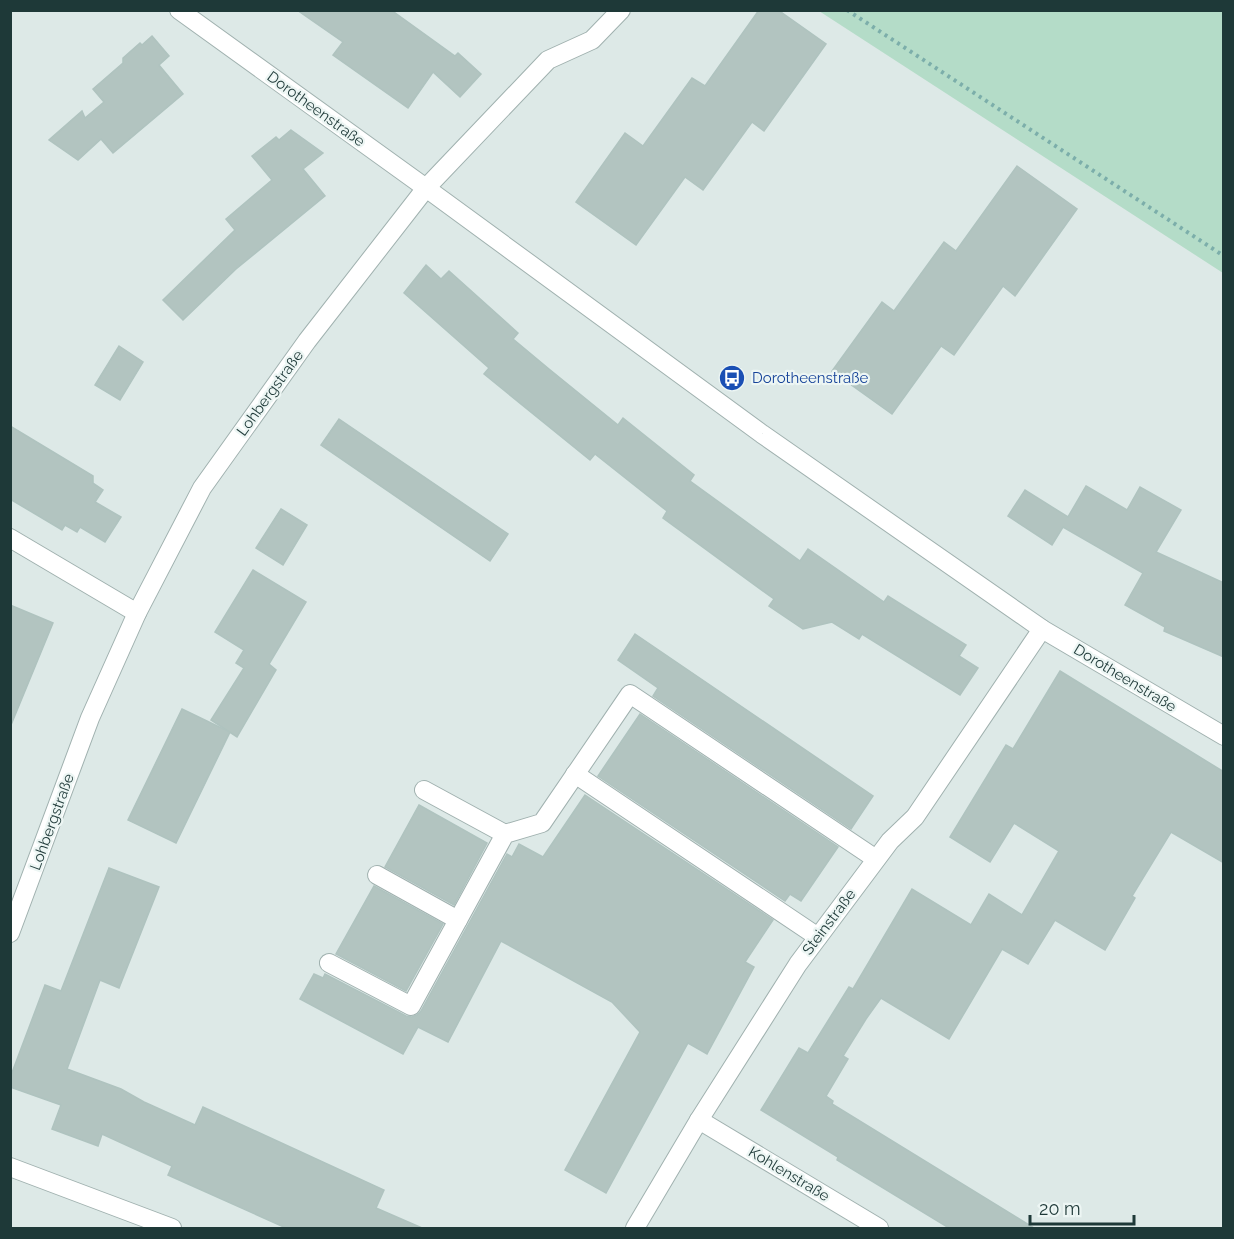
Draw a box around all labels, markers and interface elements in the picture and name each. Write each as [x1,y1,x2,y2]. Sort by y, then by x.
street label: Dorotheenstraße [264,68,369,151]
street label: Lohbergstraße [233,347,307,439]
bus stop icon: Dorotheenstraße [717,363,747,393]
place label: Dorotheenstraße [752,369,869,387]
street label: Dorotheenstraße [1070,640,1180,716]
street label: Lohbergstraße [26,771,78,873]
street label: Steinstraße [799,886,860,958]
street label: Kohlenstraße [745,1143,833,1205]
scale bar [1030,1188,1134,1226]
text: 20 m [1039,1198,1081,1219]

